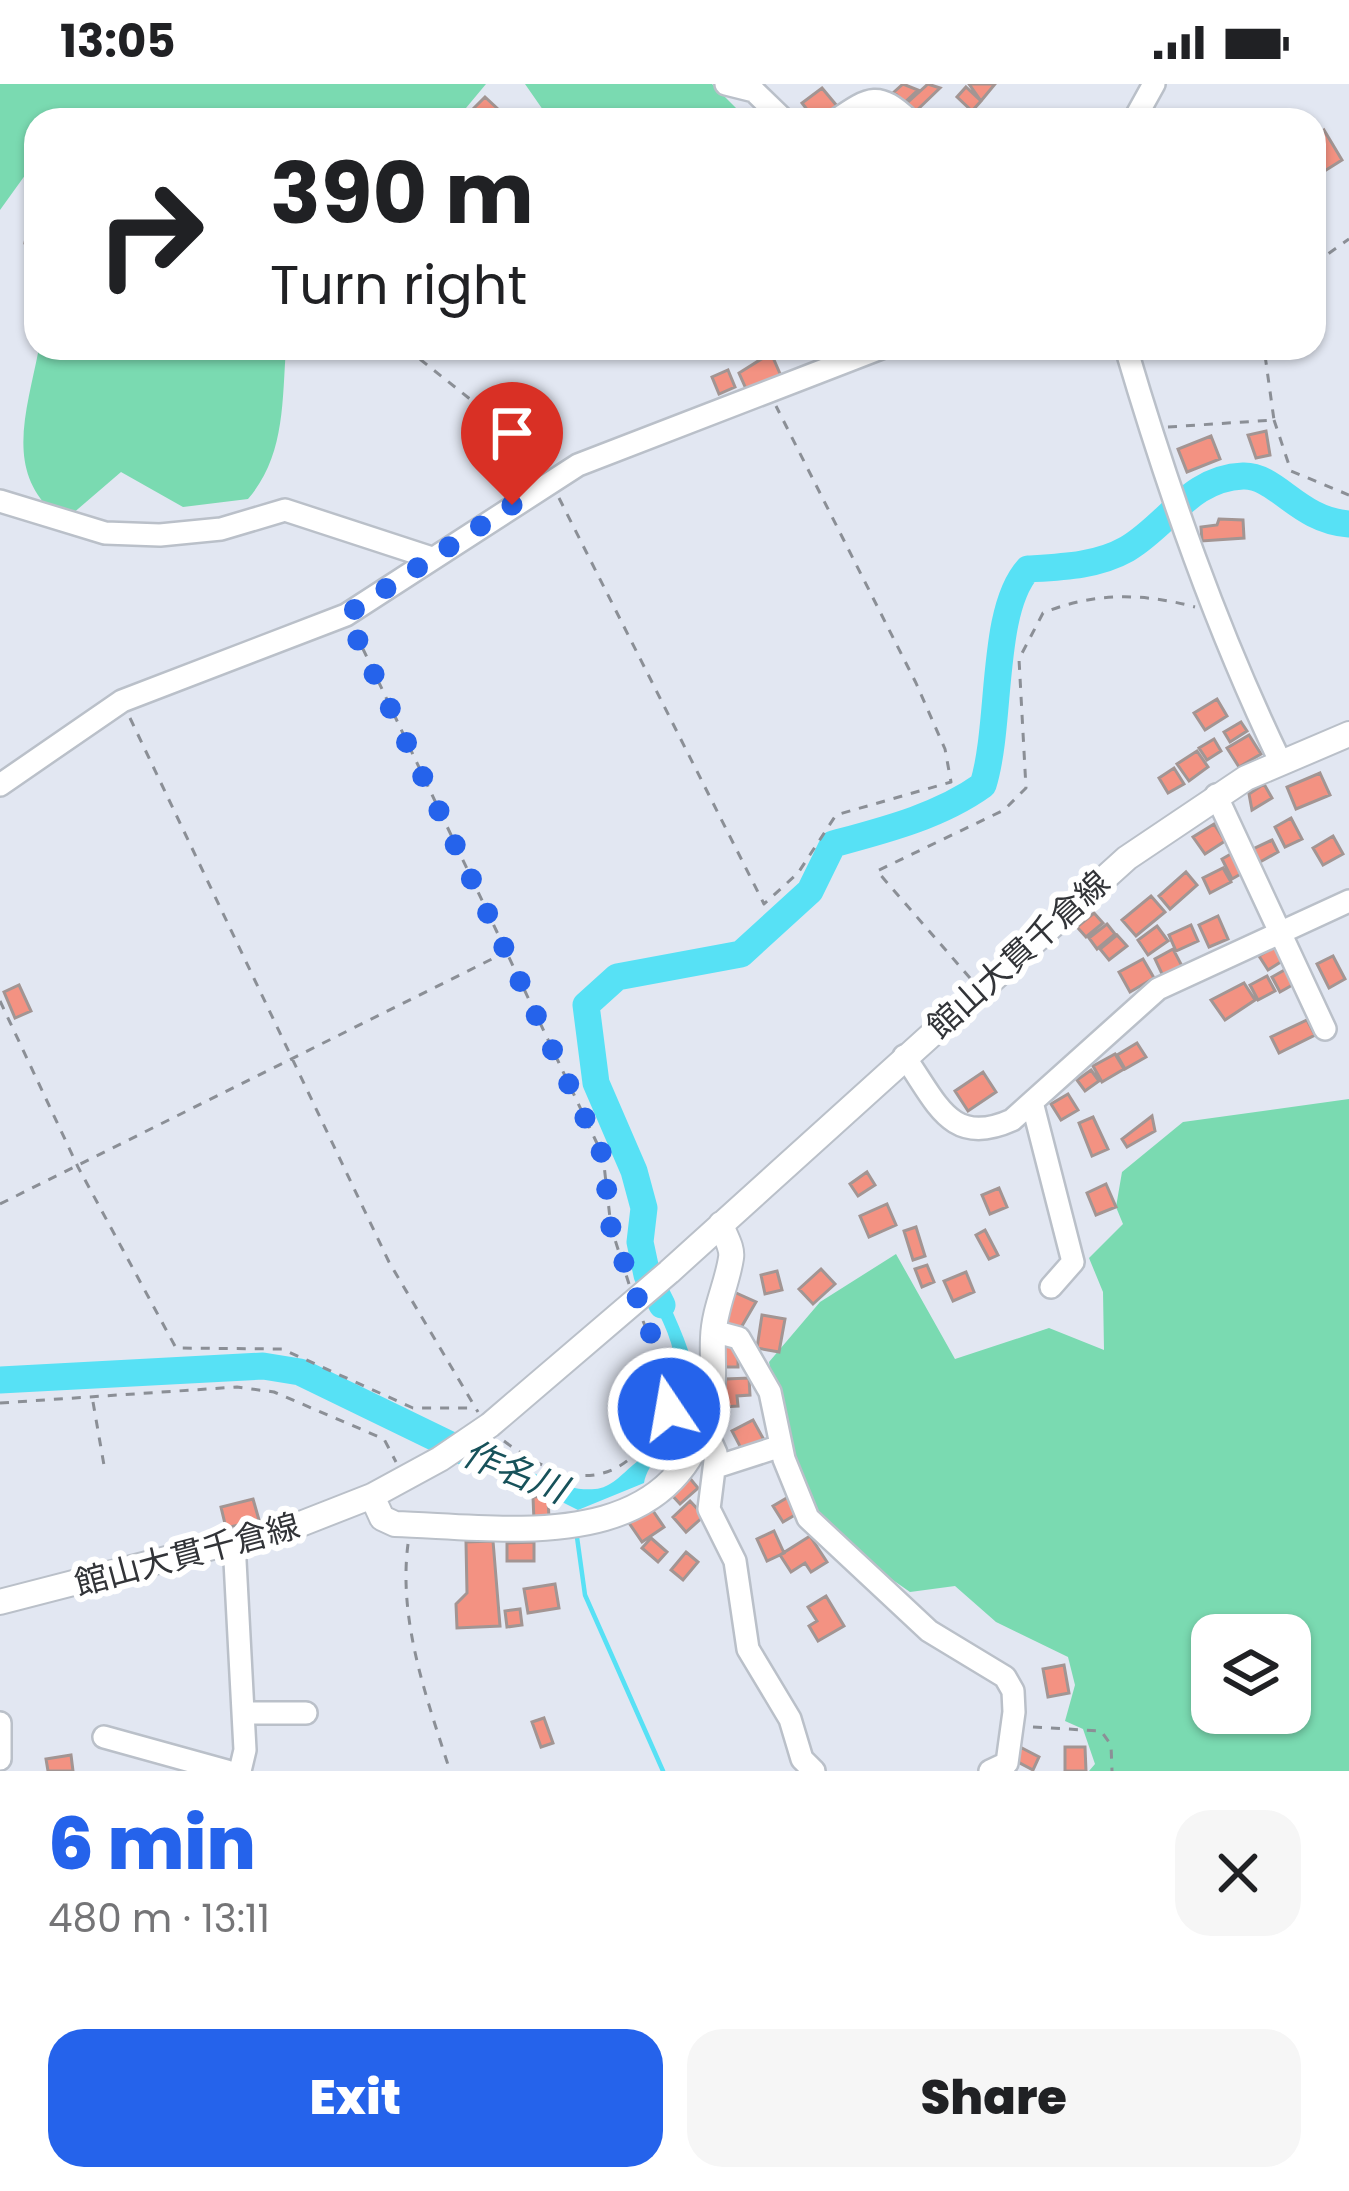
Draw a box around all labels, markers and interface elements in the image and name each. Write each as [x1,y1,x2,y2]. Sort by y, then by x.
text: 13:05 [60,10,176,73]
text: 390 m [270,135,534,252]
icon: right [72,156,228,312]
text: Turn right [270,247,527,323]
pin [461,382,563,505]
icon: arrive [479,400,545,466]
street label: 館山大貫千倉線 [917,860,1120,1049]
position arrow [606,1346,732,1472]
water label: 作名川 [455,1428,578,1517]
street label: 館山大貫千倉線 [69,1502,305,1607]
map controls [1191,1614,1311,1734]
button: layers [1191,1614,1311,1734]
text: 6 min [48,1793,256,1894]
button: close [1175,1810,1301,1936]
text: 480 m · 13:11 [48,1891,270,1946]
button: Exit [48,2029,663,2167]
button: Share [687,2029,1301,2167]

